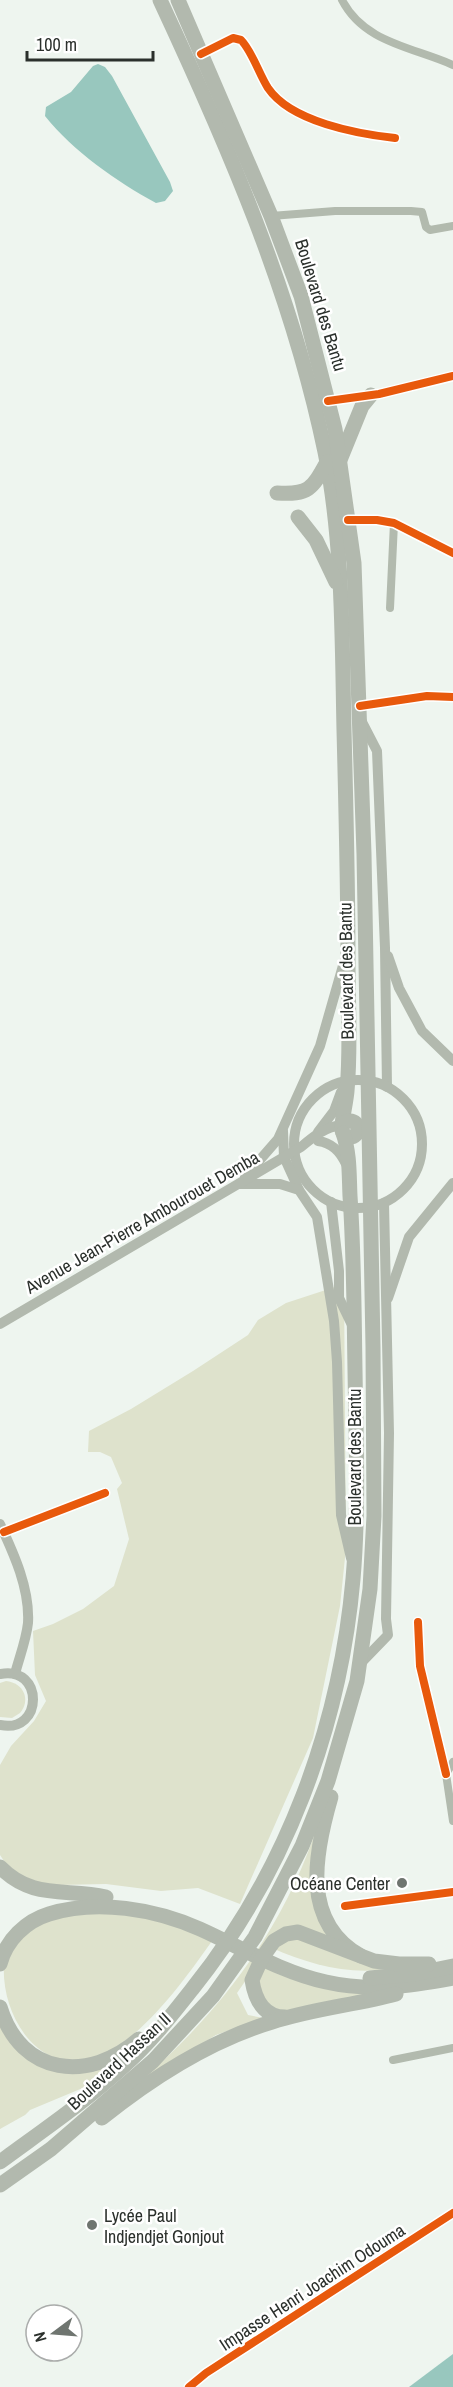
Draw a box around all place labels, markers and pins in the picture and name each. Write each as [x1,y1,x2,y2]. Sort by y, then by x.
place label: Océane Center [290,1871,390,1896]
marker: Océane Center [395,1876,409,1890]
place label: Lycée Paul Indjendjet Gonjout [104,2203,224,2249]
marker: Lycée Paul Indjendjet Gonjout [85,2218,99,2232]

